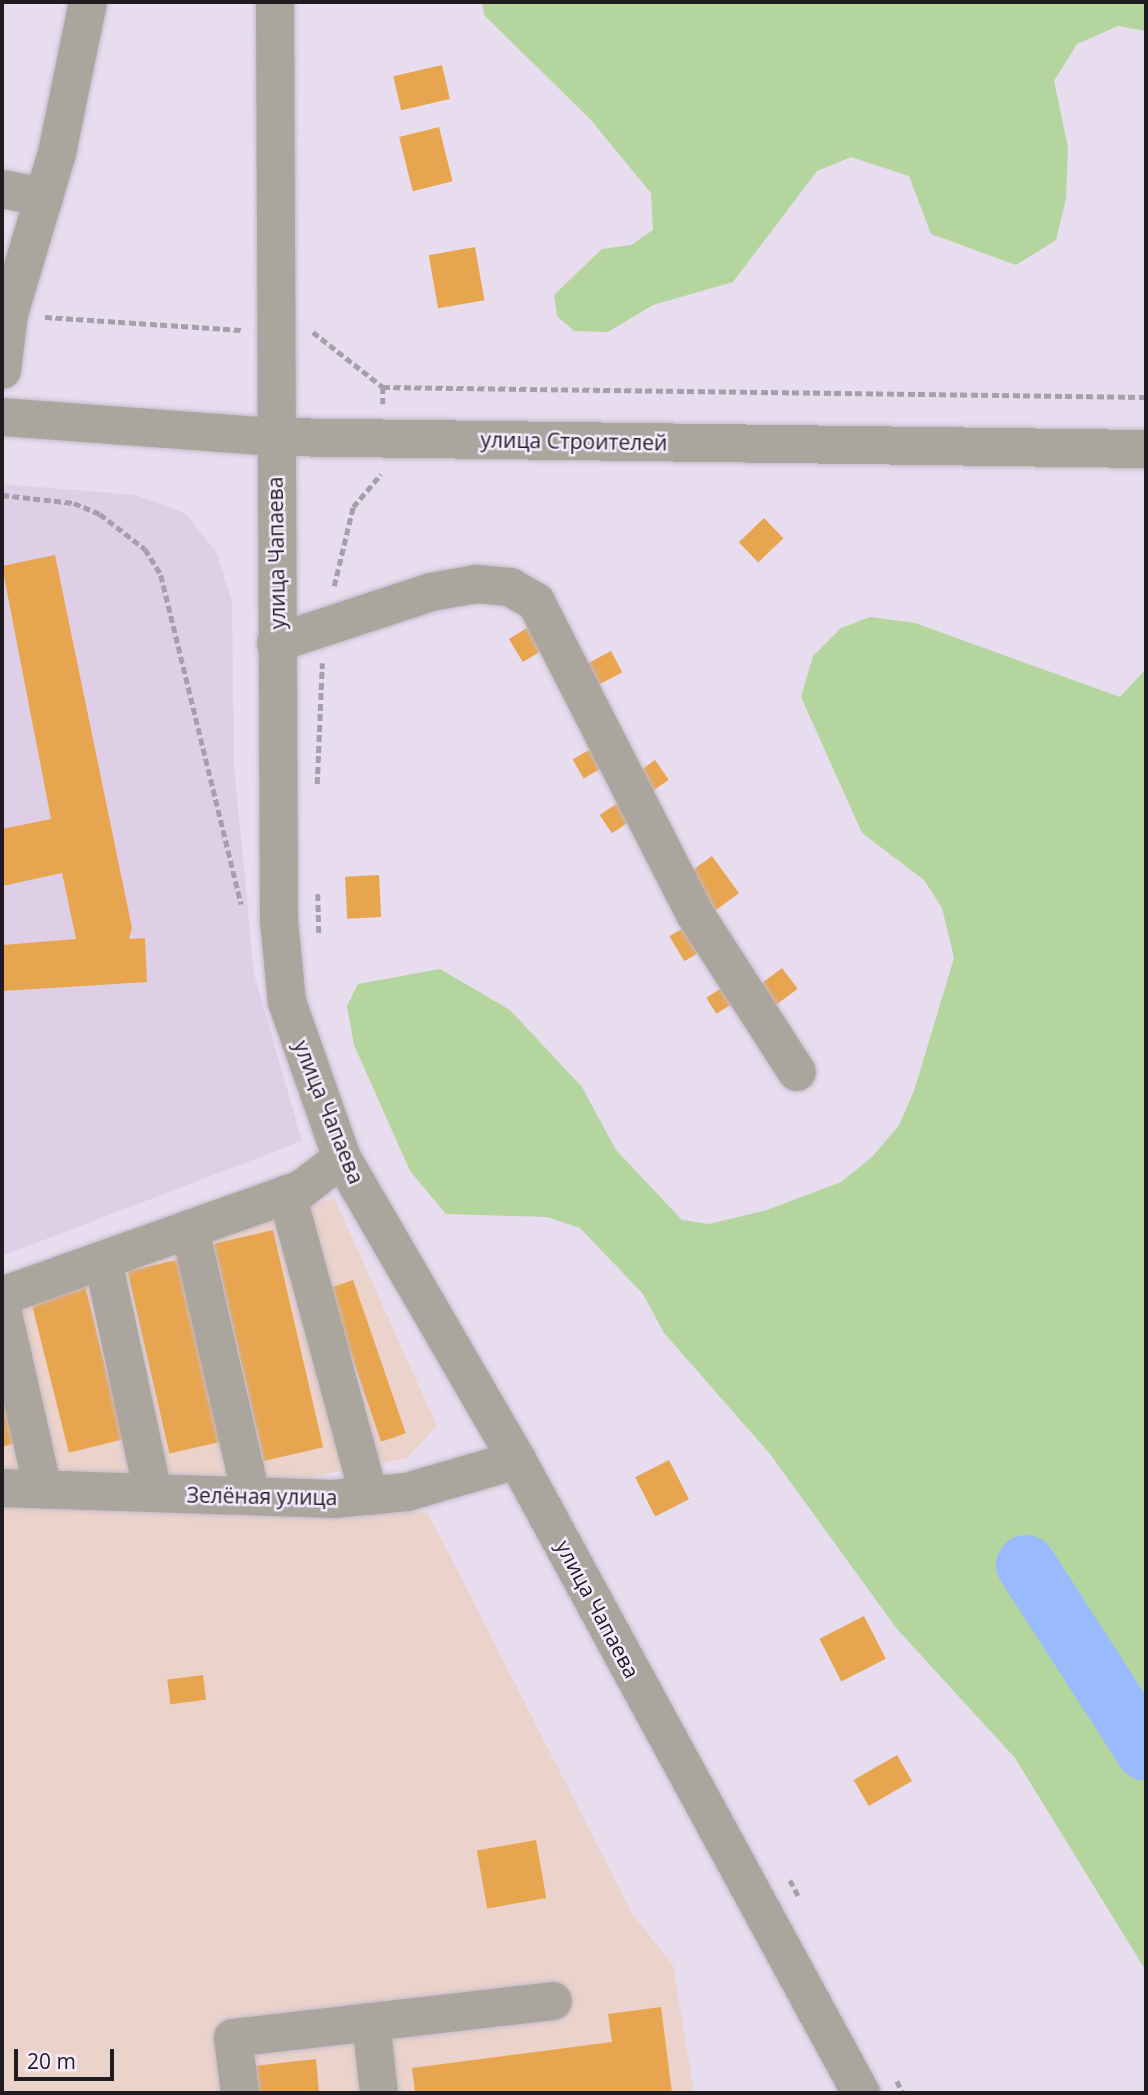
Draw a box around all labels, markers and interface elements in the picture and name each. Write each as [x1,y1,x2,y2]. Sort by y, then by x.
street label: улица Строителей [480,427,668,455]
street label: улица Чапаева [262,476,290,630]
street label: улица Чапаева [289,1037,369,1187]
street label: Зелёная улица [186,1482,338,1510]
street label: улица Чапаева [551,1536,645,1682]
scale bar [18,2036,117,2080]
text: 20 m [27,2047,76,2075]

